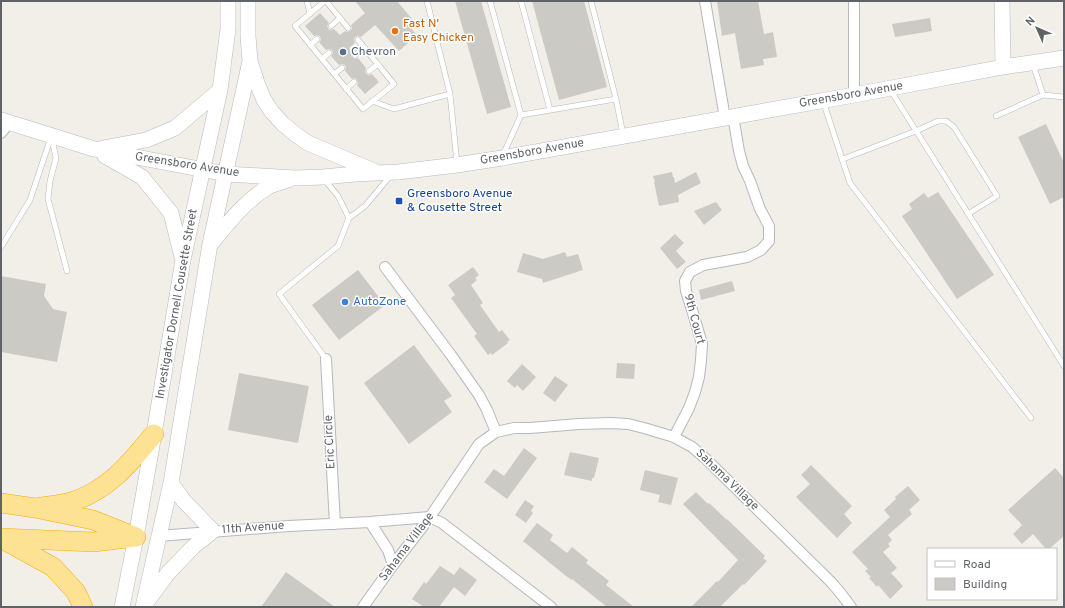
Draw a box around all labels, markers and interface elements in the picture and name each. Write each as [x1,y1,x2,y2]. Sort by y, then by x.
north arrow [1017,8,1057,48]
text: N [1023,14,1038,29]
place label: Fast N' Easy Chicken [403,16,474,46]
marker: Fast N' Easy Chicken [390,26,400,36]
place label: Chevron [351,44,396,60]
marker: Chevron [338,47,348,57]
street label: Greensboro Avenue [798,78,904,112]
street label: Greensboro Avenue [479,135,585,169]
street label: Greensboro Avenue [134,149,240,181]
place label: Greensboro Avenue & Cousette Street [407,186,512,216]
marker: Greensboro Avenue & Cousette Street [394,196,404,206]
street label: Investigator Dornell Cousette Street [152,208,202,400]
street label: 9th Court [680,292,708,346]
place label: AutoZone [353,294,406,310]
marker: AutoZone [340,297,350,307]
street label: Eric Circle [321,414,339,470]
street label: Sahama Village [692,446,762,514]
street label: Sahama Village [376,509,438,585]
street label: 11th Avenue [221,518,285,538]
legend [927,548,1057,600]
text: Road [963,557,991,573]
text: Building [963,577,1007,593]

